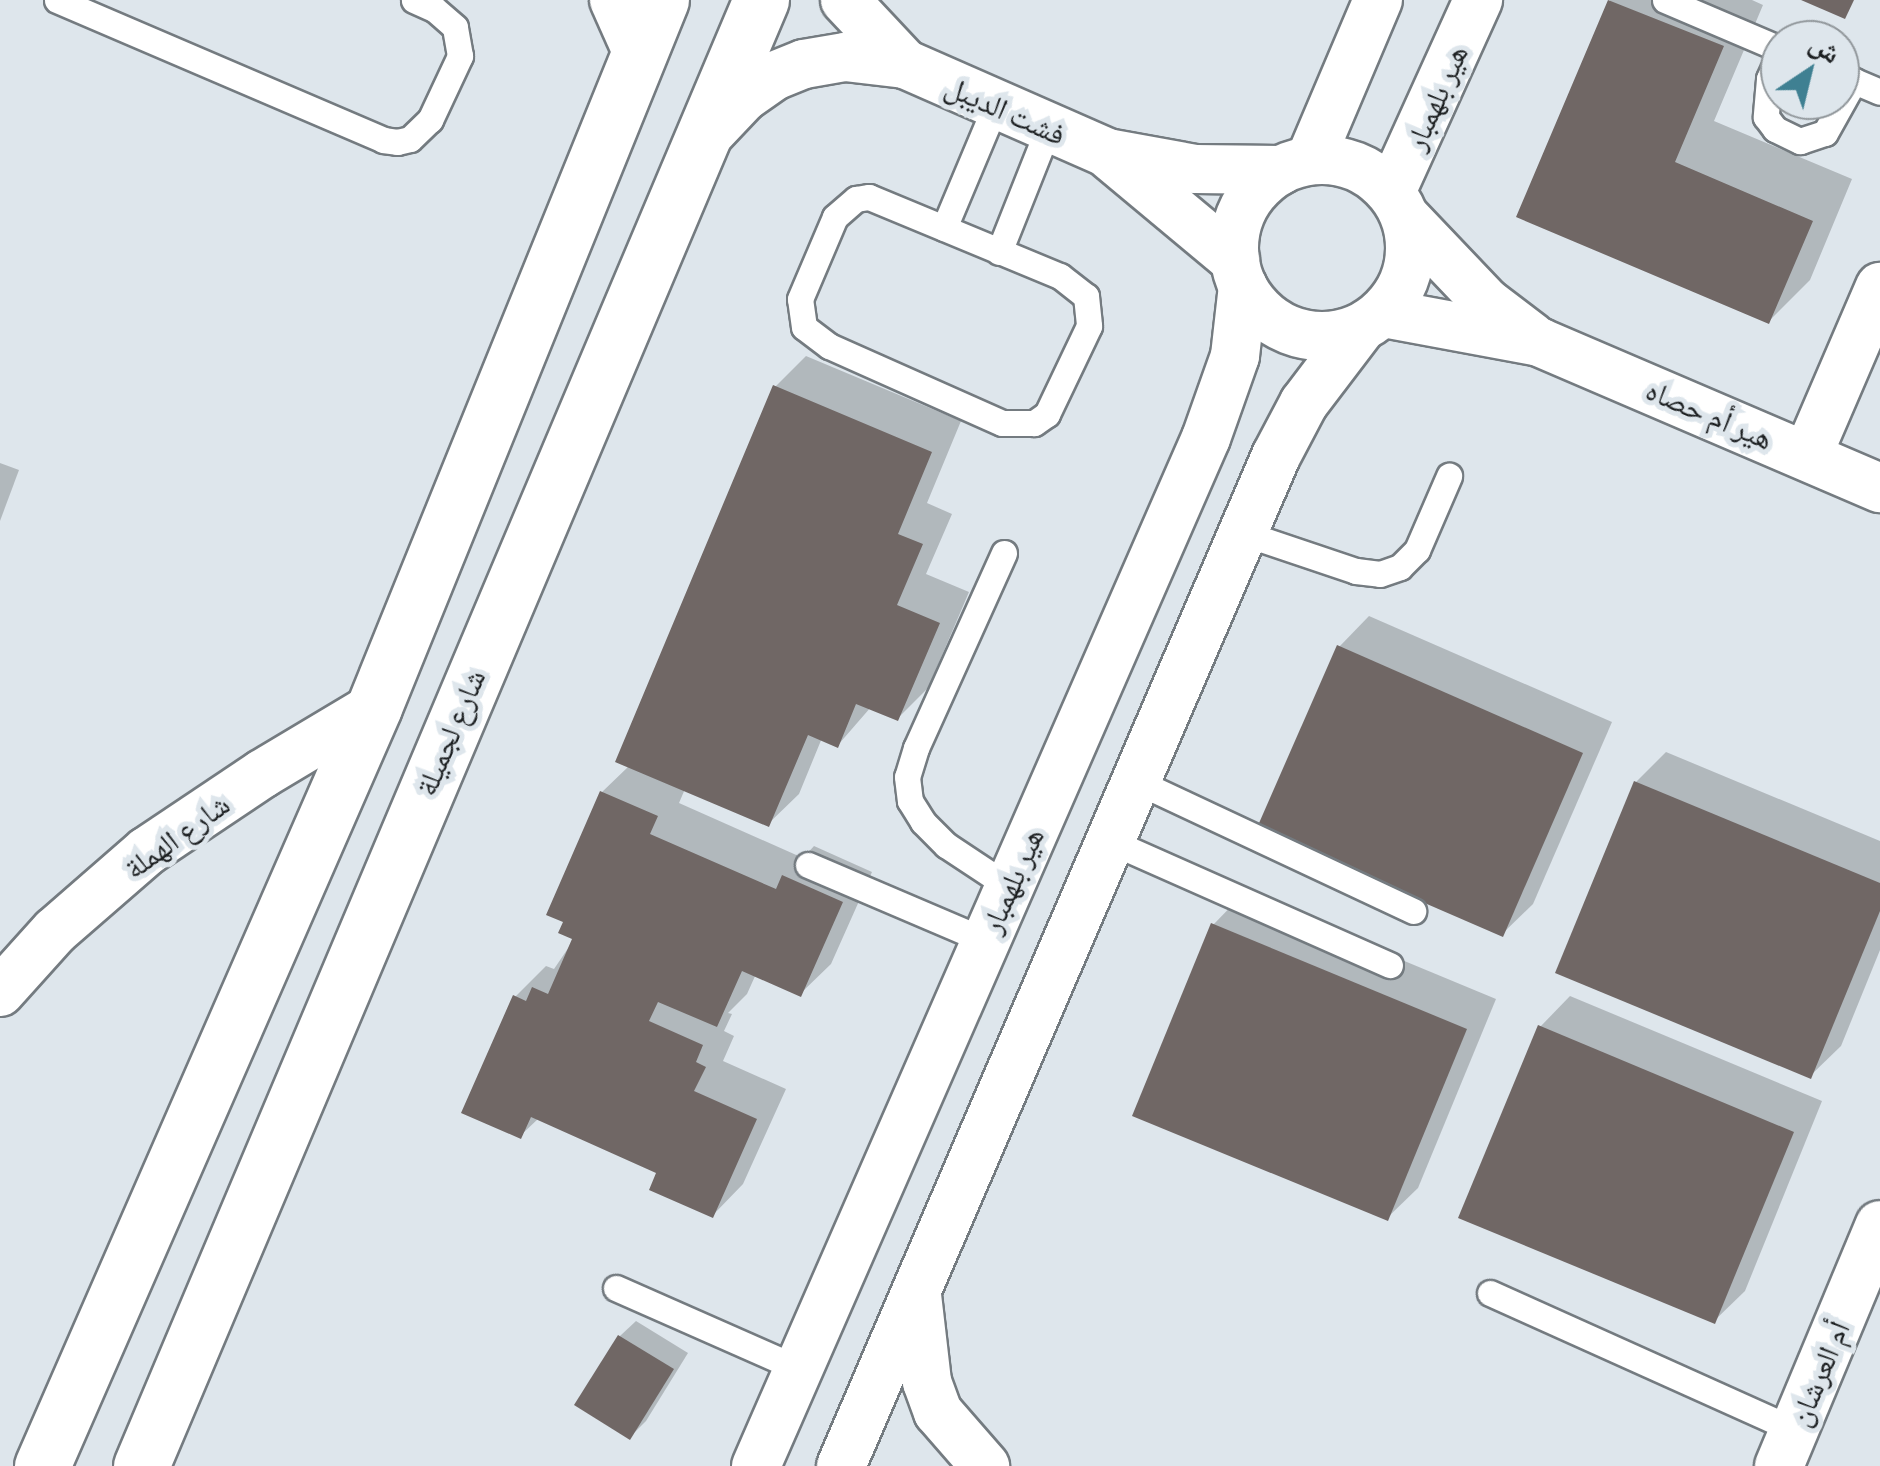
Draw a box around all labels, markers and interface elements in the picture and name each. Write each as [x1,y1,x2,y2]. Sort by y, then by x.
north arrow [1760,20,1860,120]
text: ش [1804,25,1848,70]
street label: هير بلهمبار [1396,39,1474,155]
street label: فشت الديبل [940,67,1072,151]
street label: هير أم حصاه [1641,370,1779,456]
street label: شارع لجميلة [406,664,492,800]
street label: شارع الهملة [116,785,236,885]
street label: هير بلهمبار [972,822,1050,938]
street label: أم العرشان [1780,1315,1856,1431]

